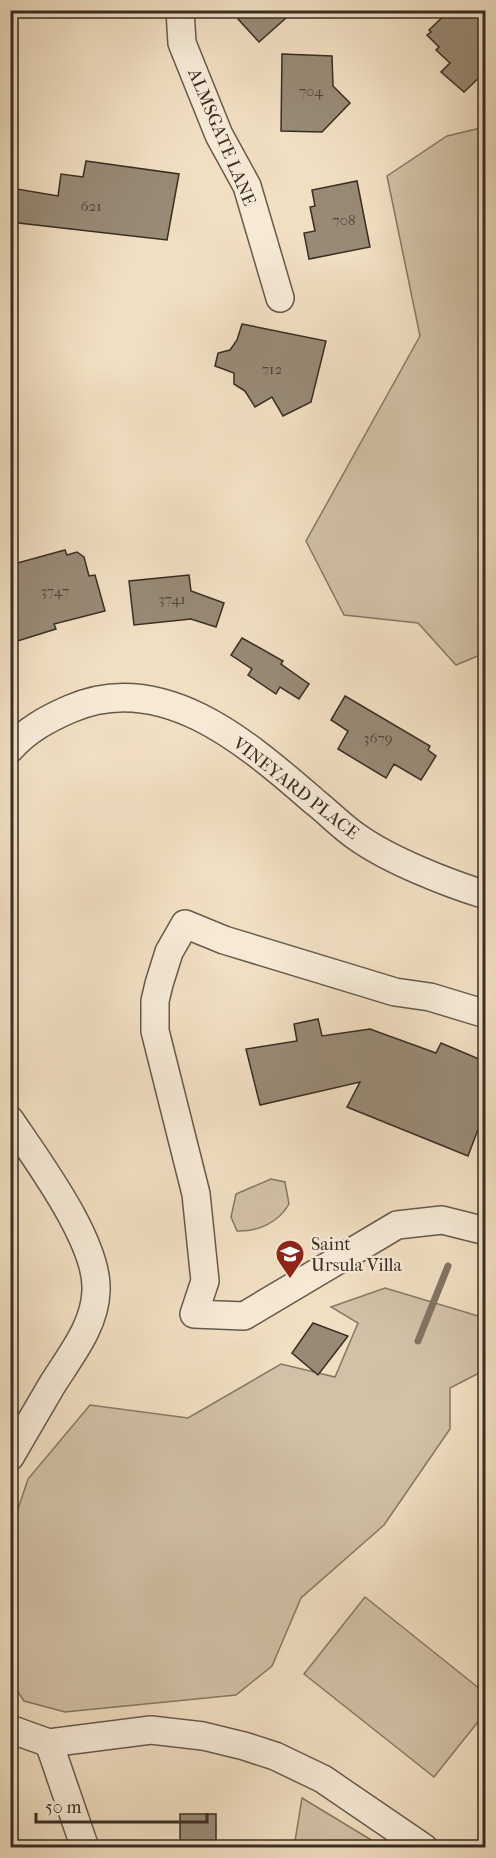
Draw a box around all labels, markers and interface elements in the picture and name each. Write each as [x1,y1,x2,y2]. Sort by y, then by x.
street label: ALMSGATE LANE [183,65,260,209]
house number: 704 [299,82,324,100]
house number: 621 [80,197,102,215]
house number: 708 [333,211,356,229]
house number: 712 [262,360,282,378]
house number: 3747 [41,582,69,600]
house number: 3741 [158,590,186,608]
house number: 3679 [363,729,393,747]
street label: VINEYARD PLACE [228,732,363,844]
place label: Saint Ursula Villa [311,1234,403,1276]
school or university icon: Saint Ursula Villa [274,1238,306,1280]
scale bar [36,1786,207,1824]
text: 50 m [45,1797,82,1818]

